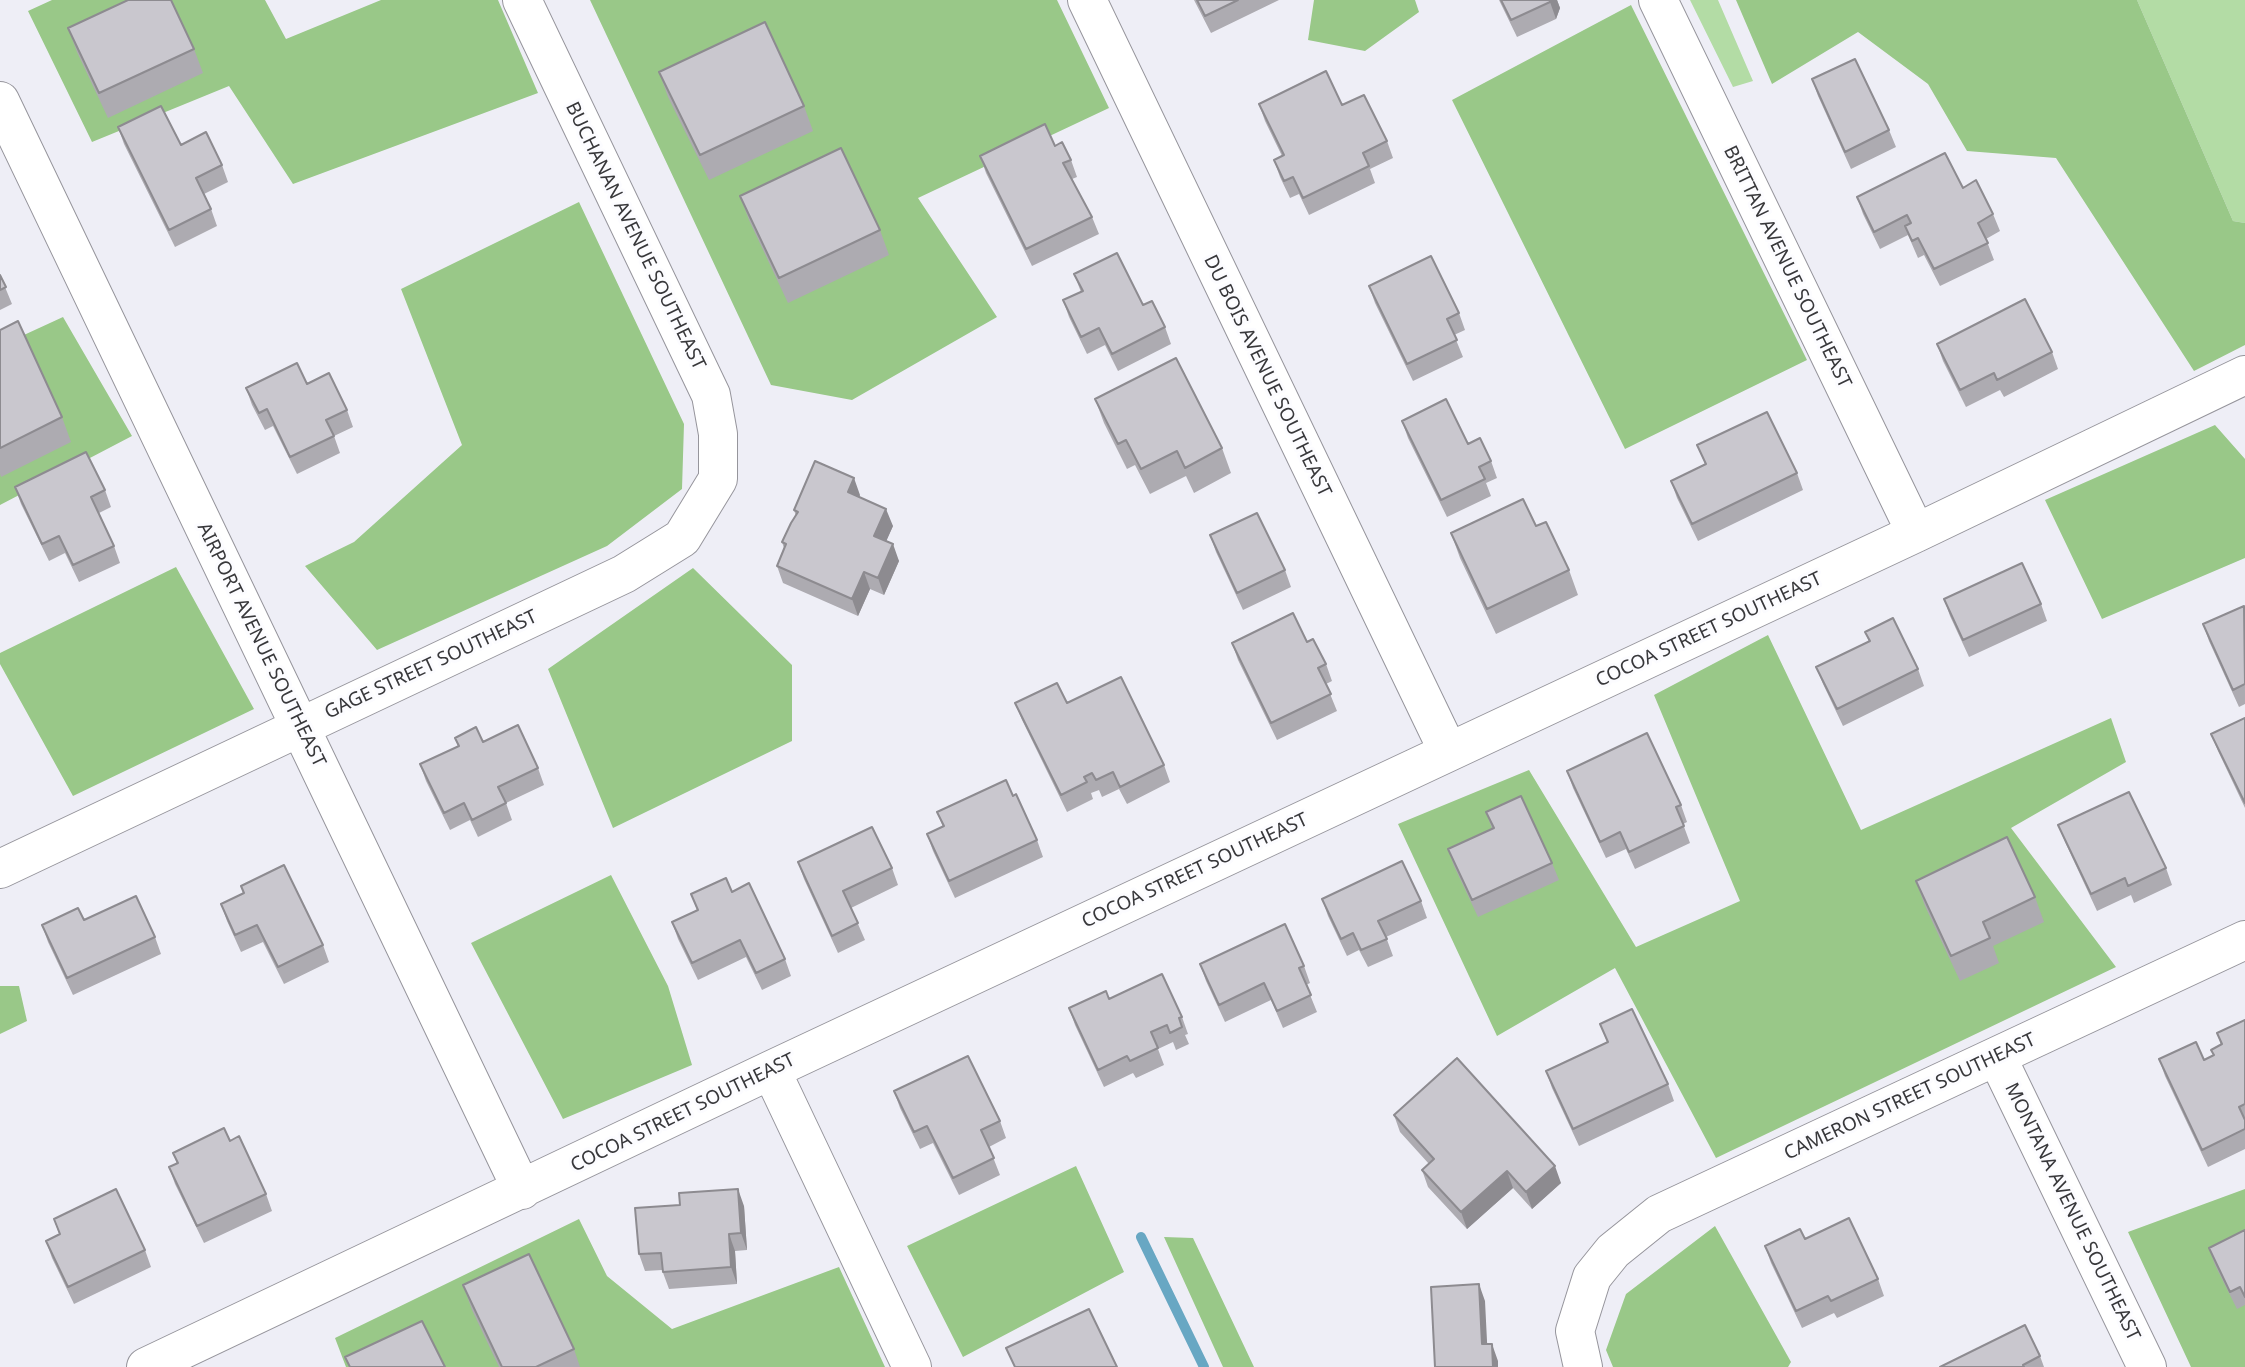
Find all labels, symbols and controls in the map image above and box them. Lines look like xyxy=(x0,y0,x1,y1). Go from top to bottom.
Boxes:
street label: BUCHANAN AVENUE SOUTHEAST xyxy=(560,98,710,374)
street label: BRITTAN AVENUE SOUTHEAST xyxy=(1718,142,1856,392)
street label: DU BOIS AVENUE SOUTHEAST xyxy=(1198,251,1336,501)
street label: AIRPORT AVENUE SOUTHEAST xyxy=(192,519,330,771)
street label: COCOA STREET SOUTHEAST xyxy=(1592,568,1826,692)
street label: GAGE STREET SOUTHEAST xyxy=(321,606,541,724)
street label: COCOA STREET SOUTHEAST xyxy=(1078,809,1312,933)
street label: CAMERON STREET SOUTHEAST xyxy=(1781,1029,2039,1165)
street label: COCOA STREET SOUTHEAST xyxy=(567,1049,799,1177)
street label: MONTANA AVENUE SOUTHEAST xyxy=(1999,1079,2145,1345)

